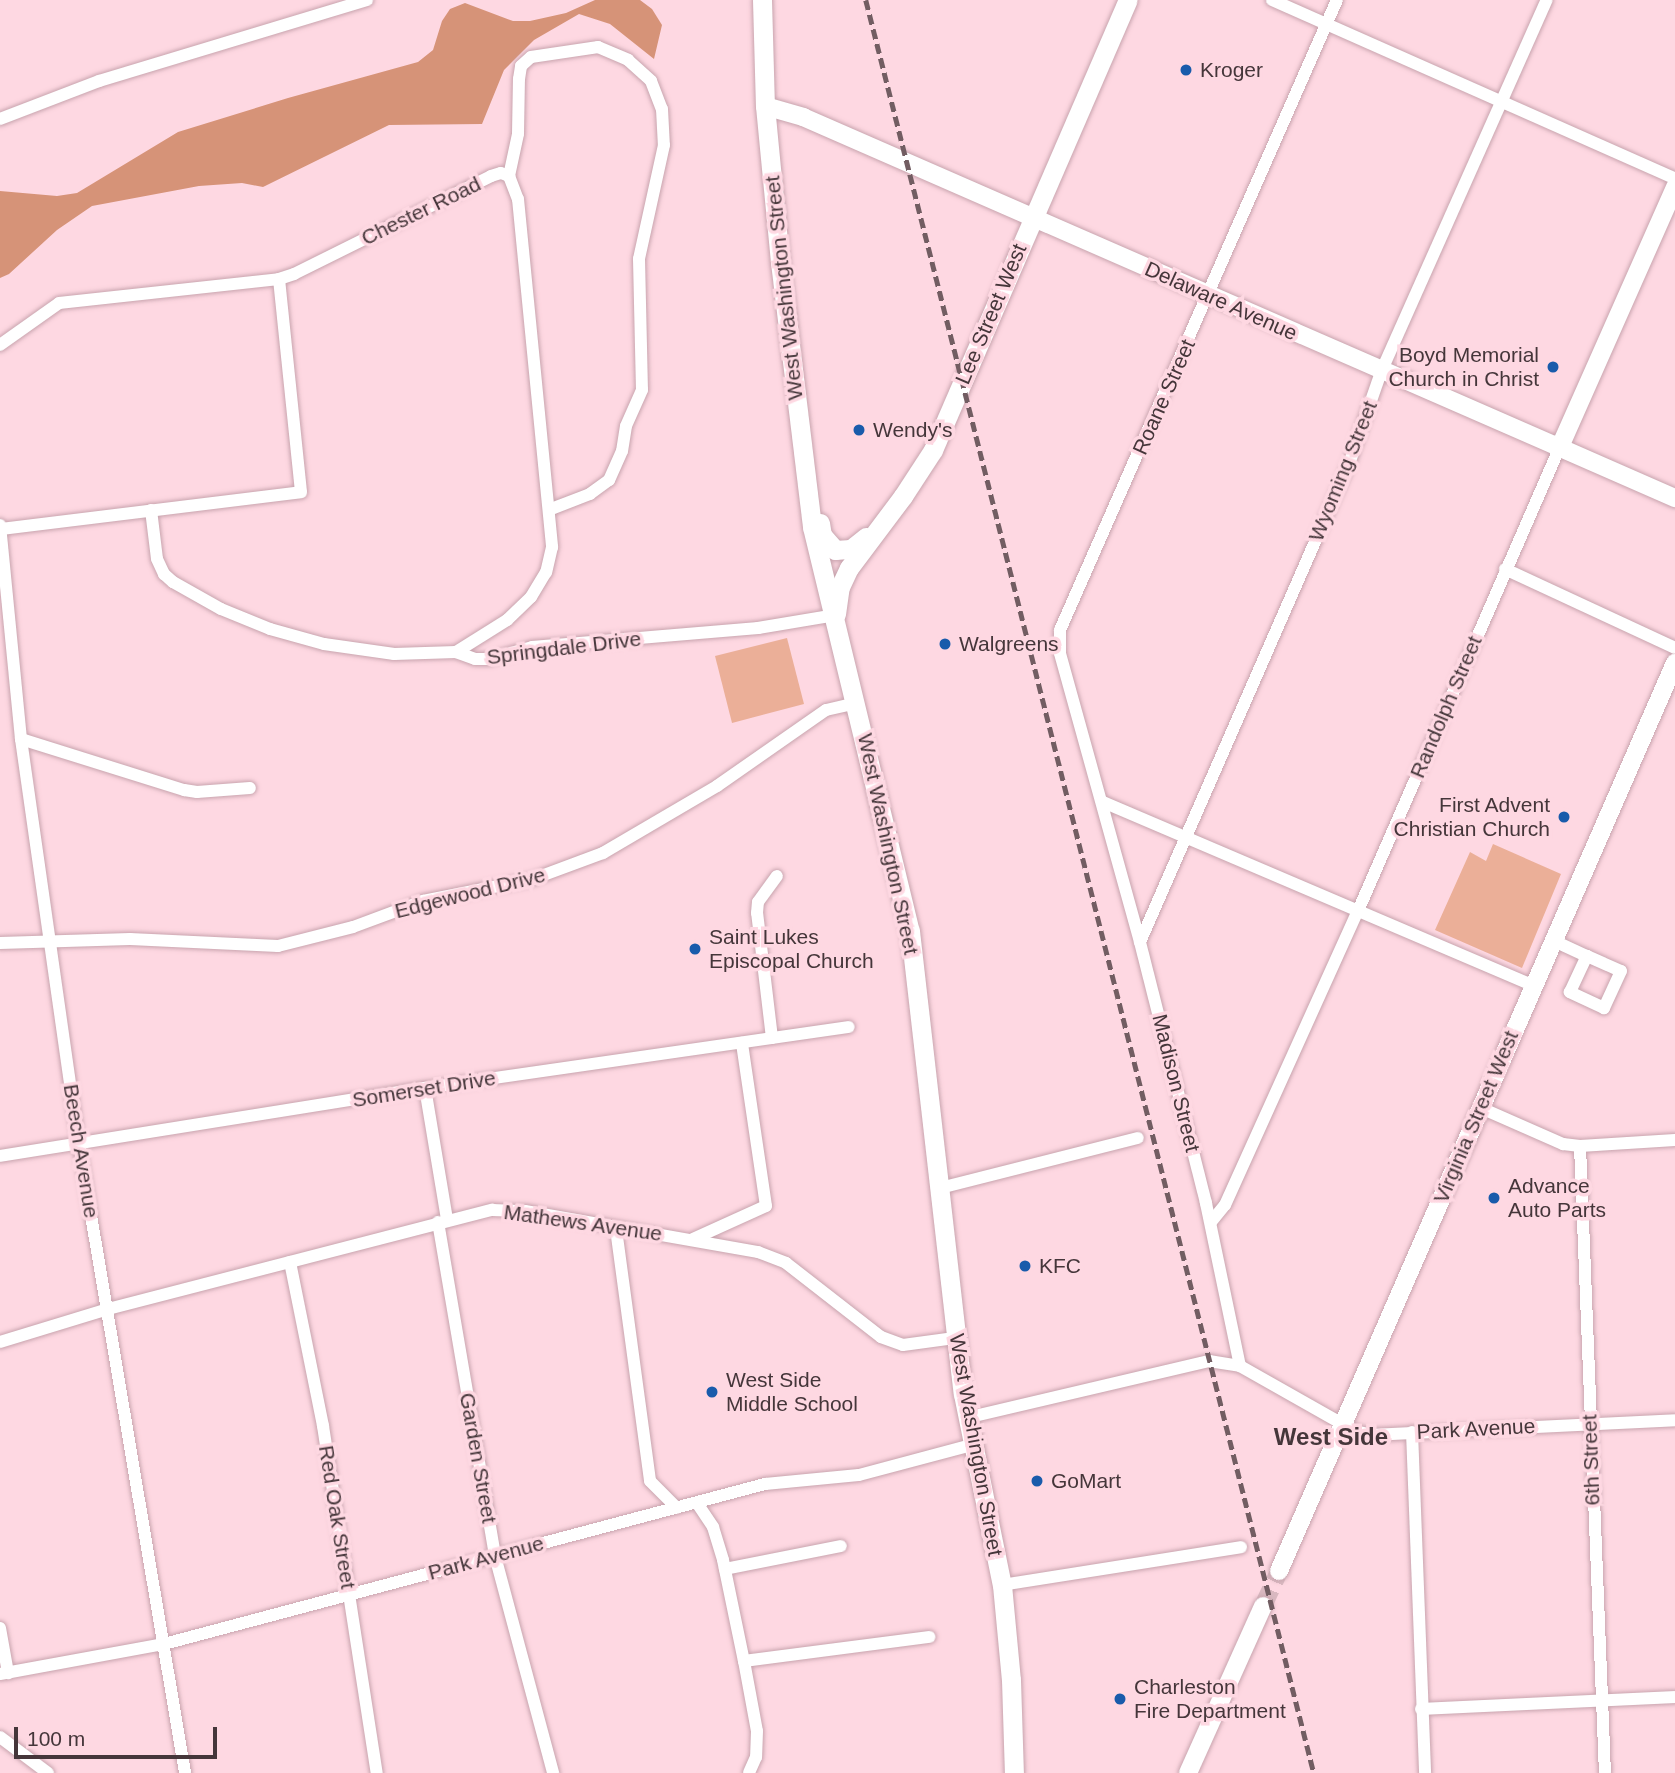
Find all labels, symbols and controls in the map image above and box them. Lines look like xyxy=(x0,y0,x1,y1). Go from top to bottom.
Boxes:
place label: Kroger xyxy=(1200,57,1263,83)
marker: Kroger xyxy=(1178,62,1194,78)
street label: Chester Road xyxy=(357,171,485,251)
street label: West Washington Street xyxy=(760,175,808,401)
street label: Lee Street West xyxy=(950,240,1032,388)
street label: Delaware Avenue xyxy=(1140,256,1302,346)
street label: Roane Street xyxy=(1127,335,1201,459)
place label: Boyd Memorial Church in Christ xyxy=(1388,342,1539,392)
marker: Boyd Memorial Church in Christ xyxy=(1545,359,1561,375)
street label: Wyoming Street xyxy=(1303,397,1383,545)
place label: Wendy's xyxy=(873,417,952,443)
marker: Wendy's xyxy=(851,422,867,438)
street label: Springdale Drive xyxy=(485,626,643,670)
place label: Walgreens xyxy=(959,631,1059,657)
street label: Randolph Street xyxy=(1405,632,1487,782)
marker: Walgreens xyxy=(937,636,953,652)
street label: West Washington Street xyxy=(852,731,924,957)
place label: First Advent Christian Church xyxy=(1394,792,1550,842)
marker: First Advent Christian Church xyxy=(1556,809,1572,825)
street label: Edgewood Drive xyxy=(392,862,548,924)
place label: Saint Lukes Episcopal Church xyxy=(709,924,874,974)
marker: Saint Lukes Episcopal Church xyxy=(687,941,703,957)
street label: Madison Street xyxy=(1147,1011,1205,1155)
street label: Virginia Street West xyxy=(1428,1027,1524,1207)
street label: Somerset Drive xyxy=(351,1065,497,1113)
street label: Beech Avenue xyxy=(58,1082,104,1220)
place label: Advance Auto Parts xyxy=(1508,1173,1606,1223)
marker: Advance Auto Parts xyxy=(1486,1190,1502,1206)
street label: Mathews Avenue xyxy=(502,1199,664,1247)
place label: KFC xyxy=(1039,1253,1081,1279)
marker: KFC xyxy=(1017,1258,1033,1274)
street label: West Washington Street xyxy=(944,1332,1008,1558)
place label: West Side Middle School xyxy=(726,1367,858,1417)
marker: West Side Middle School xyxy=(704,1384,720,1400)
street label: Garden Street xyxy=(454,1391,502,1525)
street label: Park Avenue xyxy=(1415,1413,1537,1445)
street label: 6th Street xyxy=(1577,1414,1605,1506)
district label: West Side xyxy=(1274,1423,1388,1451)
street label: Red Oak Street xyxy=(313,1444,361,1590)
place label: GoMart xyxy=(1051,1468,1121,1494)
marker: GoMart xyxy=(1029,1473,1045,1489)
street label: Park Avenue xyxy=(425,1530,547,1586)
place label: Charleston Fire Department xyxy=(1134,1674,1286,1724)
marker: Charleston Fire Department xyxy=(1112,1691,1128,1707)
scale bar xyxy=(18,1714,220,1758)
text: 100 m xyxy=(27,1727,85,1750)

